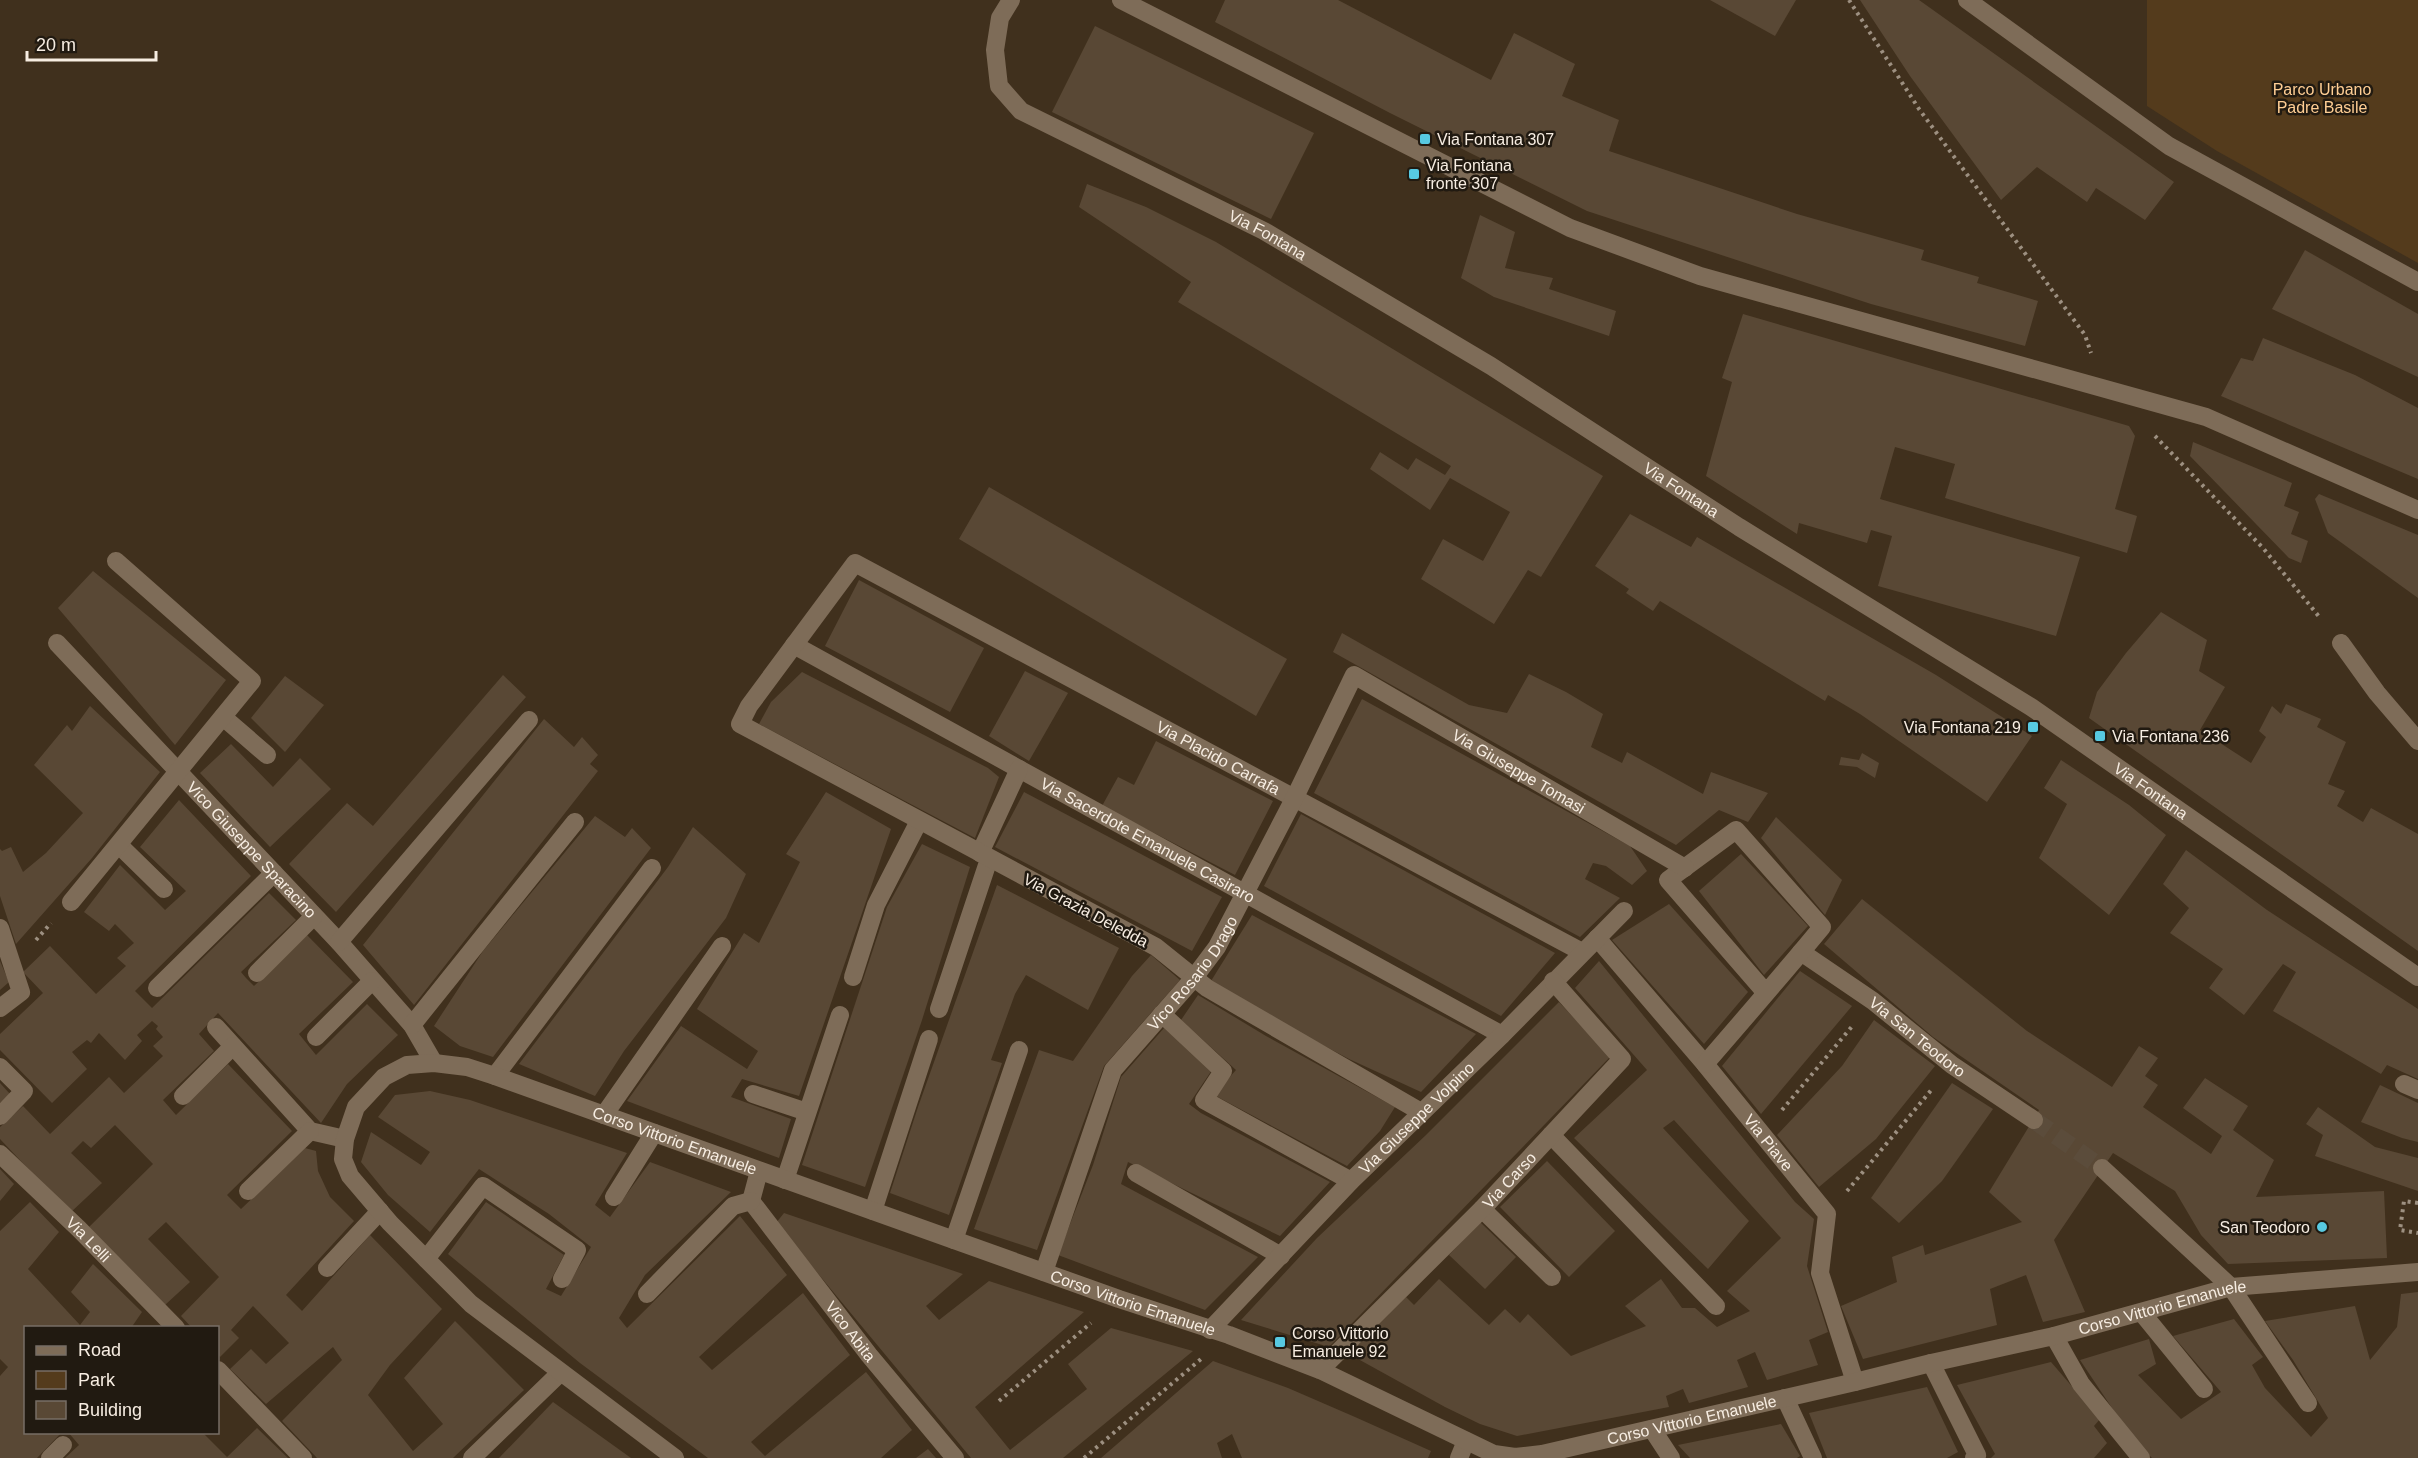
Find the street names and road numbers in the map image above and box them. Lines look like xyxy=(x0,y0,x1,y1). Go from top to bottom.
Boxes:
street label: Via Fontana xyxy=(1226,207,1309,263)
street label: Via Fontana xyxy=(1640,459,1722,521)
street label: Via Placido Carrafa xyxy=(1153,718,1283,798)
street label: Via Giuseppe Tomasi xyxy=(1449,726,1588,817)
street label: Via Fontana xyxy=(2110,759,2191,823)
street label: Via Sacerdote Emanuele Casiraro xyxy=(1038,775,1258,906)
street label: Vico Giuseppe Sparacino xyxy=(183,778,320,921)
street label: Via Grazia Deledda xyxy=(1021,870,1151,950)
street label: Vico Rosario Drago xyxy=(1144,913,1241,1034)
street label: Via San Teodoro xyxy=(1866,994,1968,1080)
street label: Via Giuseppe Volpino xyxy=(1356,1059,1478,1177)
street label: Corso Vittorio Emanuele xyxy=(590,1104,759,1178)
street label: Via Piave xyxy=(1741,1111,1796,1174)
street label: Via Carso xyxy=(1479,1149,1540,1212)
street label: Via Lelli xyxy=(63,1214,114,1265)
street label: Corso Vittorio Emanuele xyxy=(1048,1267,1218,1339)
street label: Corso Vittorio Emanuele xyxy=(2076,1278,2247,1338)
street label: Vico Abita xyxy=(822,1298,879,1365)
street label: Corso Vittorio Emanuele xyxy=(1605,1392,1778,1448)

